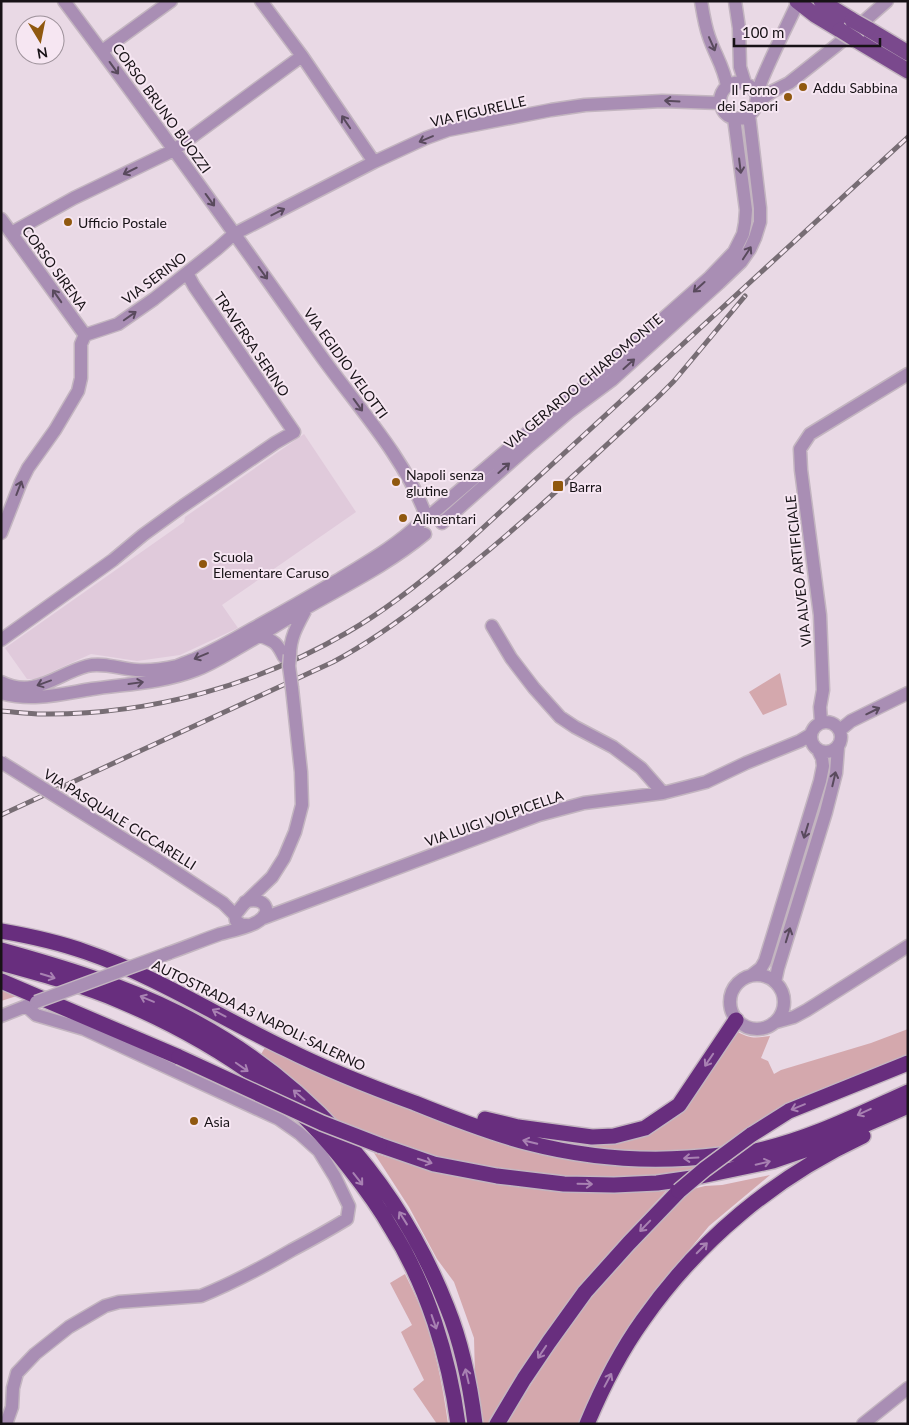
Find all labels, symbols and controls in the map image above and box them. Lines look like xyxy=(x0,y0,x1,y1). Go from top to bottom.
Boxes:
north arrow xyxy=(15,15,65,65)
scale bar xyxy=(734,15,880,47)
text: 100 m xyxy=(742,23,784,41)
one-way arrow xyxy=(708,36,718,51)
street label: CORSO BRUNO BUOZZI xyxy=(109,40,215,176)
text: N xyxy=(36,44,49,63)
one-way arrow xyxy=(109,61,120,75)
place label: Addu Sabbina xyxy=(813,79,898,96)
place label: Il Forno dei Sapori xyxy=(717,81,778,114)
marker: Addu Sabbina xyxy=(797,81,809,93)
marker: Il Forno dei Sapori xyxy=(782,91,794,103)
street label: VIA FIGURELLE xyxy=(429,92,527,130)
one-way arrow xyxy=(664,97,680,106)
one-way arrow xyxy=(341,115,351,129)
one-way arrow xyxy=(419,134,434,144)
one-way arrow xyxy=(735,158,745,174)
one-way arrow xyxy=(123,167,138,176)
one-way arrow xyxy=(205,193,215,207)
one-way arrow xyxy=(270,207,285,217)
place label: Ufficio Postale xyxy=(78,214,167,231)
marker: Ufficio Postale xyxy=(62,216,74,228)
street label: CORSO SIRENA xyxy=(19,223,92,314)
one-way arrow xyxy=(742,246,752,260)
street label: VIA SERINO xyxy=(118,248,190,308)
one-way arrow xyxy=(258,266,268,280)
one-way arrow xyxy=(693,281,706,292)
one-way arrow xyxy=(52,289,62,303)
street label: TRAVERSA SERINO xyxy=(211,289,293,399)
street label: VIA EGIDIO VELOTTI xyxy=(300,304,392,422)
street label: VIA GERARDO CHIAROMONTE xyxy=(500,310,666,452)
one-way arrow xyxy=(122,311,136,321)
one-way arrow xyxy=(623,358,636,370)
one-way arrow xyxy=(352,398,363,411)
one-way arrow xyxy=(498,462,511,474)
place label: Napoli senza glutine xyxy=(406,466,484,499)
marker: Napoli senza glutine xyxy=(390,476,402,488)
place label: Barra xyxy=(569,478,602,495)
marker: Barra xyxy=(551,479,565,493)
one-way arrow xyxy=(15,481,24,496)
street label: VIA ALVEO ARTIFICIALE xyxy=(782,494,814,648)
place label: Alimentari xyxy=(413,510,476,527)
marker: Alimentari xyxy=(397,512,409,524)
place label: Scuola Elementare Caruso xyxy=(213,548,329,581)
marker: Scuola Elementare Caruso xyxy=(197,558,209,570)
one-way arrow xyxy=(194,652,209,662)
one-way arrow xyxy=(128,678,144,688)
one-way arrow xyxy=(37,679,53,688)
one-way arrow xyxy=(865,705,880,715)
street label: VIA PASQUALE CICCARELLI xyxy=(41,765,199,873)
one-way arrow xyxy=(830,771,839,787)
street label: VIA LUIGI VOLPICELLA xyxy=(422,786,566,850)
one-way arrow xyxy=(801,822,811,838)
one-way arrow xyxy=(784,927,794,943)
street label: AUTOSTRADA A3 NAPOLI-SALERNO xyxy=(150,956,368,1074)
one-way arrow xyxy=(40,972,56,982)
one-way arrow xyxy=(140,994,155,1004)
one-way arrow xyxy=(212,1008,226,1018)
one-way arrow xyxy=(704,1053,714,1067)
one-way arrow xyxy=(235,1062,249,1072)
one-way arrow xyxy=(293,1089,306,1100)
one-way arrow xyxy=(791,1103,806,1113)
one-way arrow xyxy=(857,1108,872,1118)
place label: Asia xyxy=(204,1113,230,1130)
marker: Asia xyxy=(188,1115,200,1127)
one-way arrow xyxy=(522,1137,538,1146)
one-way arrow xyxy=(683,1153,699,1162)
one-way arrow xyxy=(417,1156,433,1166)
one-way arrow xyxy=(755,1158,771,1167)
one-way arrow xyxy=(353,1172,363,1186)
one-way arrow xyxy=(576,1179,593,1189)
one-way arrow xyxy=(398,1212,408,1226)
one-way arrow xyxy=(639,1220,651,1233)
one-way arrow xyxy=(696,1243,708,1255)
one-way arrow xyxy=(430,1314,440,1330)
one-way arrow xyxy=(537,1345,547,1359)
one-way arrow xyxy=(462,1368,471,1384)
one-way arrow xyxy=(603,1373,613,1387)

